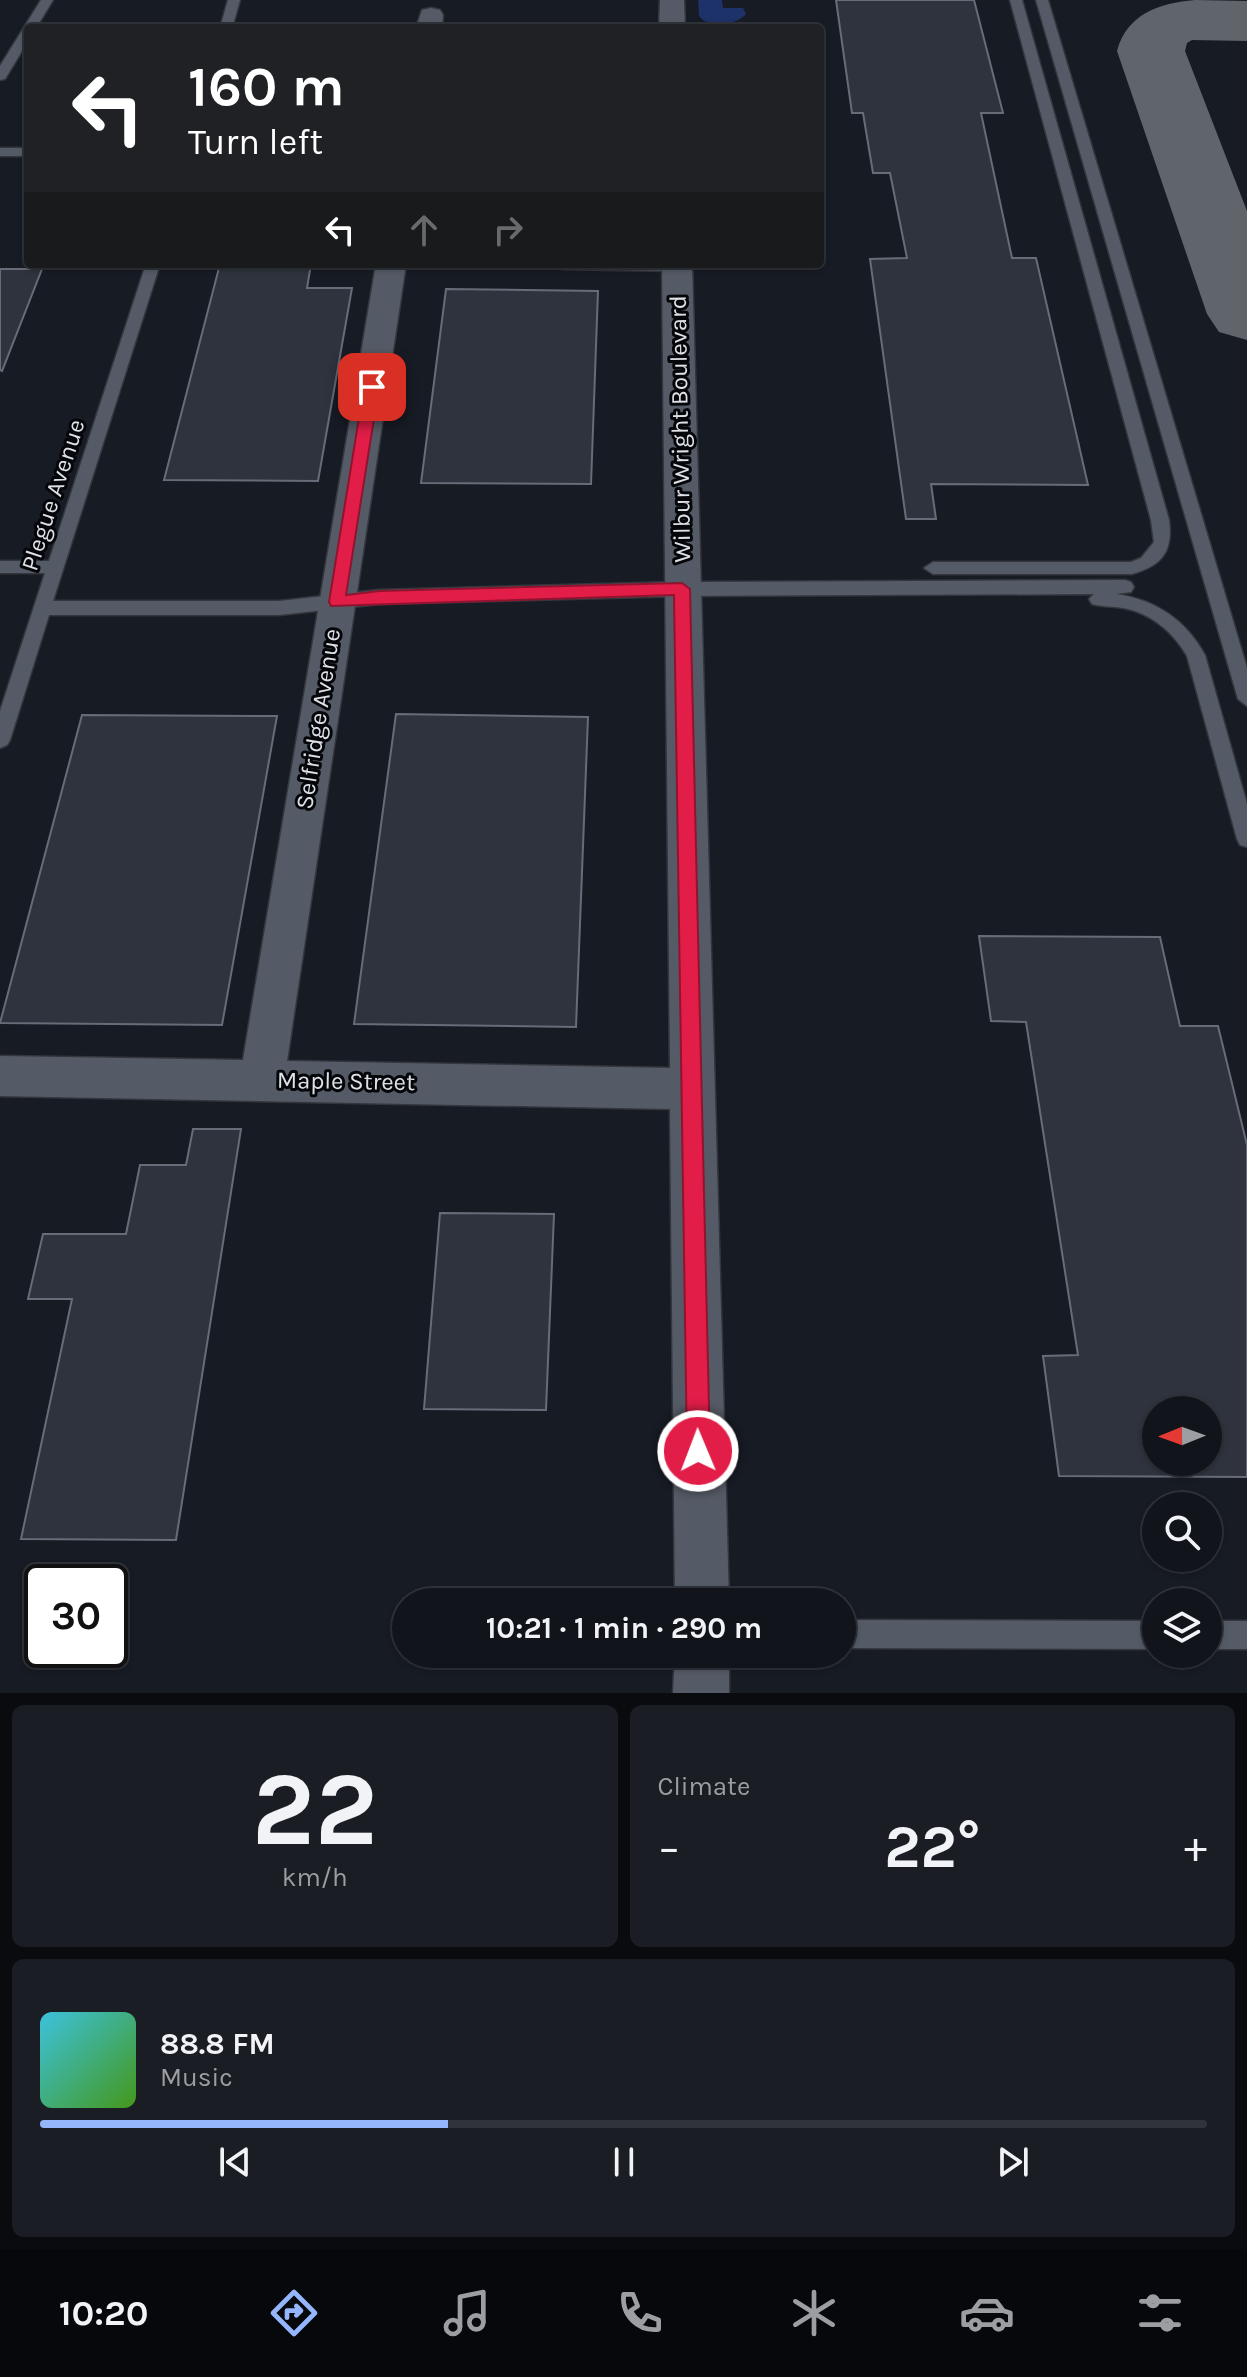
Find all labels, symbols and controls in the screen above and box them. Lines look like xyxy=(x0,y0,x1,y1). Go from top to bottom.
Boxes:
text: 160 m xyxy=(188,54,345,119)
icon: left xyxy=(56,56,160,160)
text: Turn left xyxy=(188,121,323,163)
icon: left xyxy=(318,208,362,252)
icon: ahead xyxy=(402,208,446,252)
icon: right xyxy=(486,208,530,252)
street label: Wilbur Wright Boulevard xyxy=(664,295,696,563)
pin xyxy=(338,353,406,421)
icon: arrive xyxy=(350,365,394,409)
street label: Plegue Avenue xyxy=(15,416,91,574)
street label: Selfridge Avenue xyxy=(290,627,346,811)
street label: Maple Street xyxy=(277,1066,415,1096)
north arrow xyxy=(1142,1396,1222,1476)
map controls xyxy=(1142,1396,1222,1668)
position arrow xyxy=(656,1409,740,1493)
button: search xyxy=(1142,1492,1222,1572)
speed limit sign: 30 xyxy=(24,1564,128,1668)
button: layers xyxy=(1142,1588,1222,1668)
text: 10:21 · 1 min · 290 m xyxy=(486,1610,762,1646)
text: 22 xyxy=(252,1749,378,1870)
text: Climate xyxy=(658,1771,750,1802)
text: 22° xyxy=(884,1812,980,1882)
text: − xyxy=(658,1822,681,1873)
text: + xyxy=(1184,1822,1207,1873)
text: km/h xyxy=(282,1862,348,1893)
text: 88.8 FM xyxy=(160,2026,275,2062)
text: Music xyxy=(160,2062,233,2093)
icon: previous xyxy=(213,2140,257,2184)
icon: pause xyxy=(602,2140,646,2184)
icon: next xyxy=(991,2140,1035,2184)
icon: directions xyxy=(266,2285,322,2341)
icon: music xyxy=(439,2285,495,2341)
icon: phone xyxy=(612,2285,668,2341)
icon: climate xyxy=(786,2285,842,2341)
icon: car xyxy=(959,2285,1015,2341)
icon: filters xyxy=(1132,2285,1188,2341)
text: 10:20 xyxy=(59,2292,149,2334)

